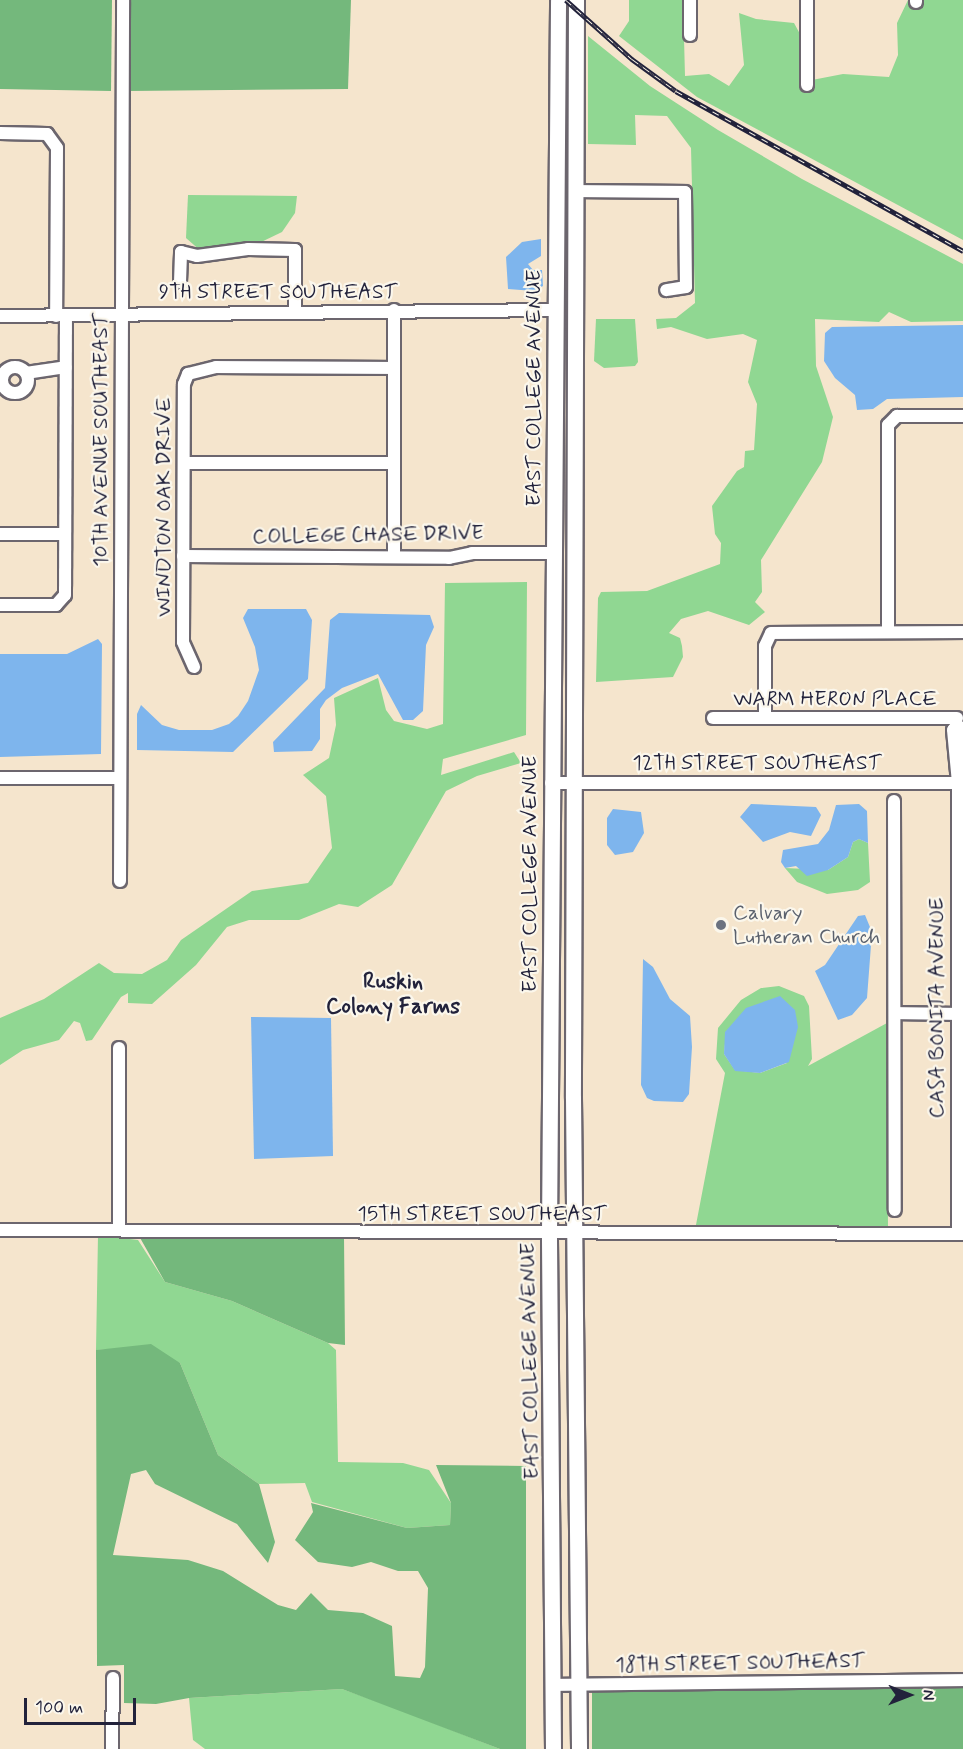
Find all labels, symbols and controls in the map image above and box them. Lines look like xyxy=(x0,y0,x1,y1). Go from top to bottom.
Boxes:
street label: EAST COLLEGE AVENUE xyxy=(521,269,547,507)
street label: 9TH STREET SOUTHEAST xyxy=(158,279,398,305)
street label: 10TH AVENUE SOUTHEAST xyxy=(88,313,114,567)
street label: WINDTON OAK DRIVE xyxy=(151,396,177,618)
street label: COLLEGE CHASE DRIVE xyxy=(248,520,488,550)
street label: WARM HERON PLACE xyxy=(733,686,937,712)
street label: 12TH STREET SOUTHEAST xyxy=(632,750,882,776)
street label: EAST COLLEGE AVENUE xyxy=(517,755,543,993)
street label: CASA BONITA AVENUE xyxy=(924,895,950,1121)
place label: Calvary Lutheran Church xyxy=(733,900,885,950)
marker: Calvary Lutheran Church xyxy=(714,918,728,932)
district label: Ruskin Colony Farms xyxy=(324,969,462,1020)
street label: 15TH STREET SOUTHEAST xyxy=(357,1201,607,1227)
street label: EAST COLLEGE AVENUE xyxy=(515,1242,545,1480)
street label: 18TH STREET SOUTHEAST xyxy=(615,1648,865,1678)
north arrow xyxy=(879,1665,939,1725)
scale bar xyxy=(27,1686,140,1724)
text: N xyxy=(917,1690,938,1700)
text: 100 m xyxy=(35,1696,83,1720)

